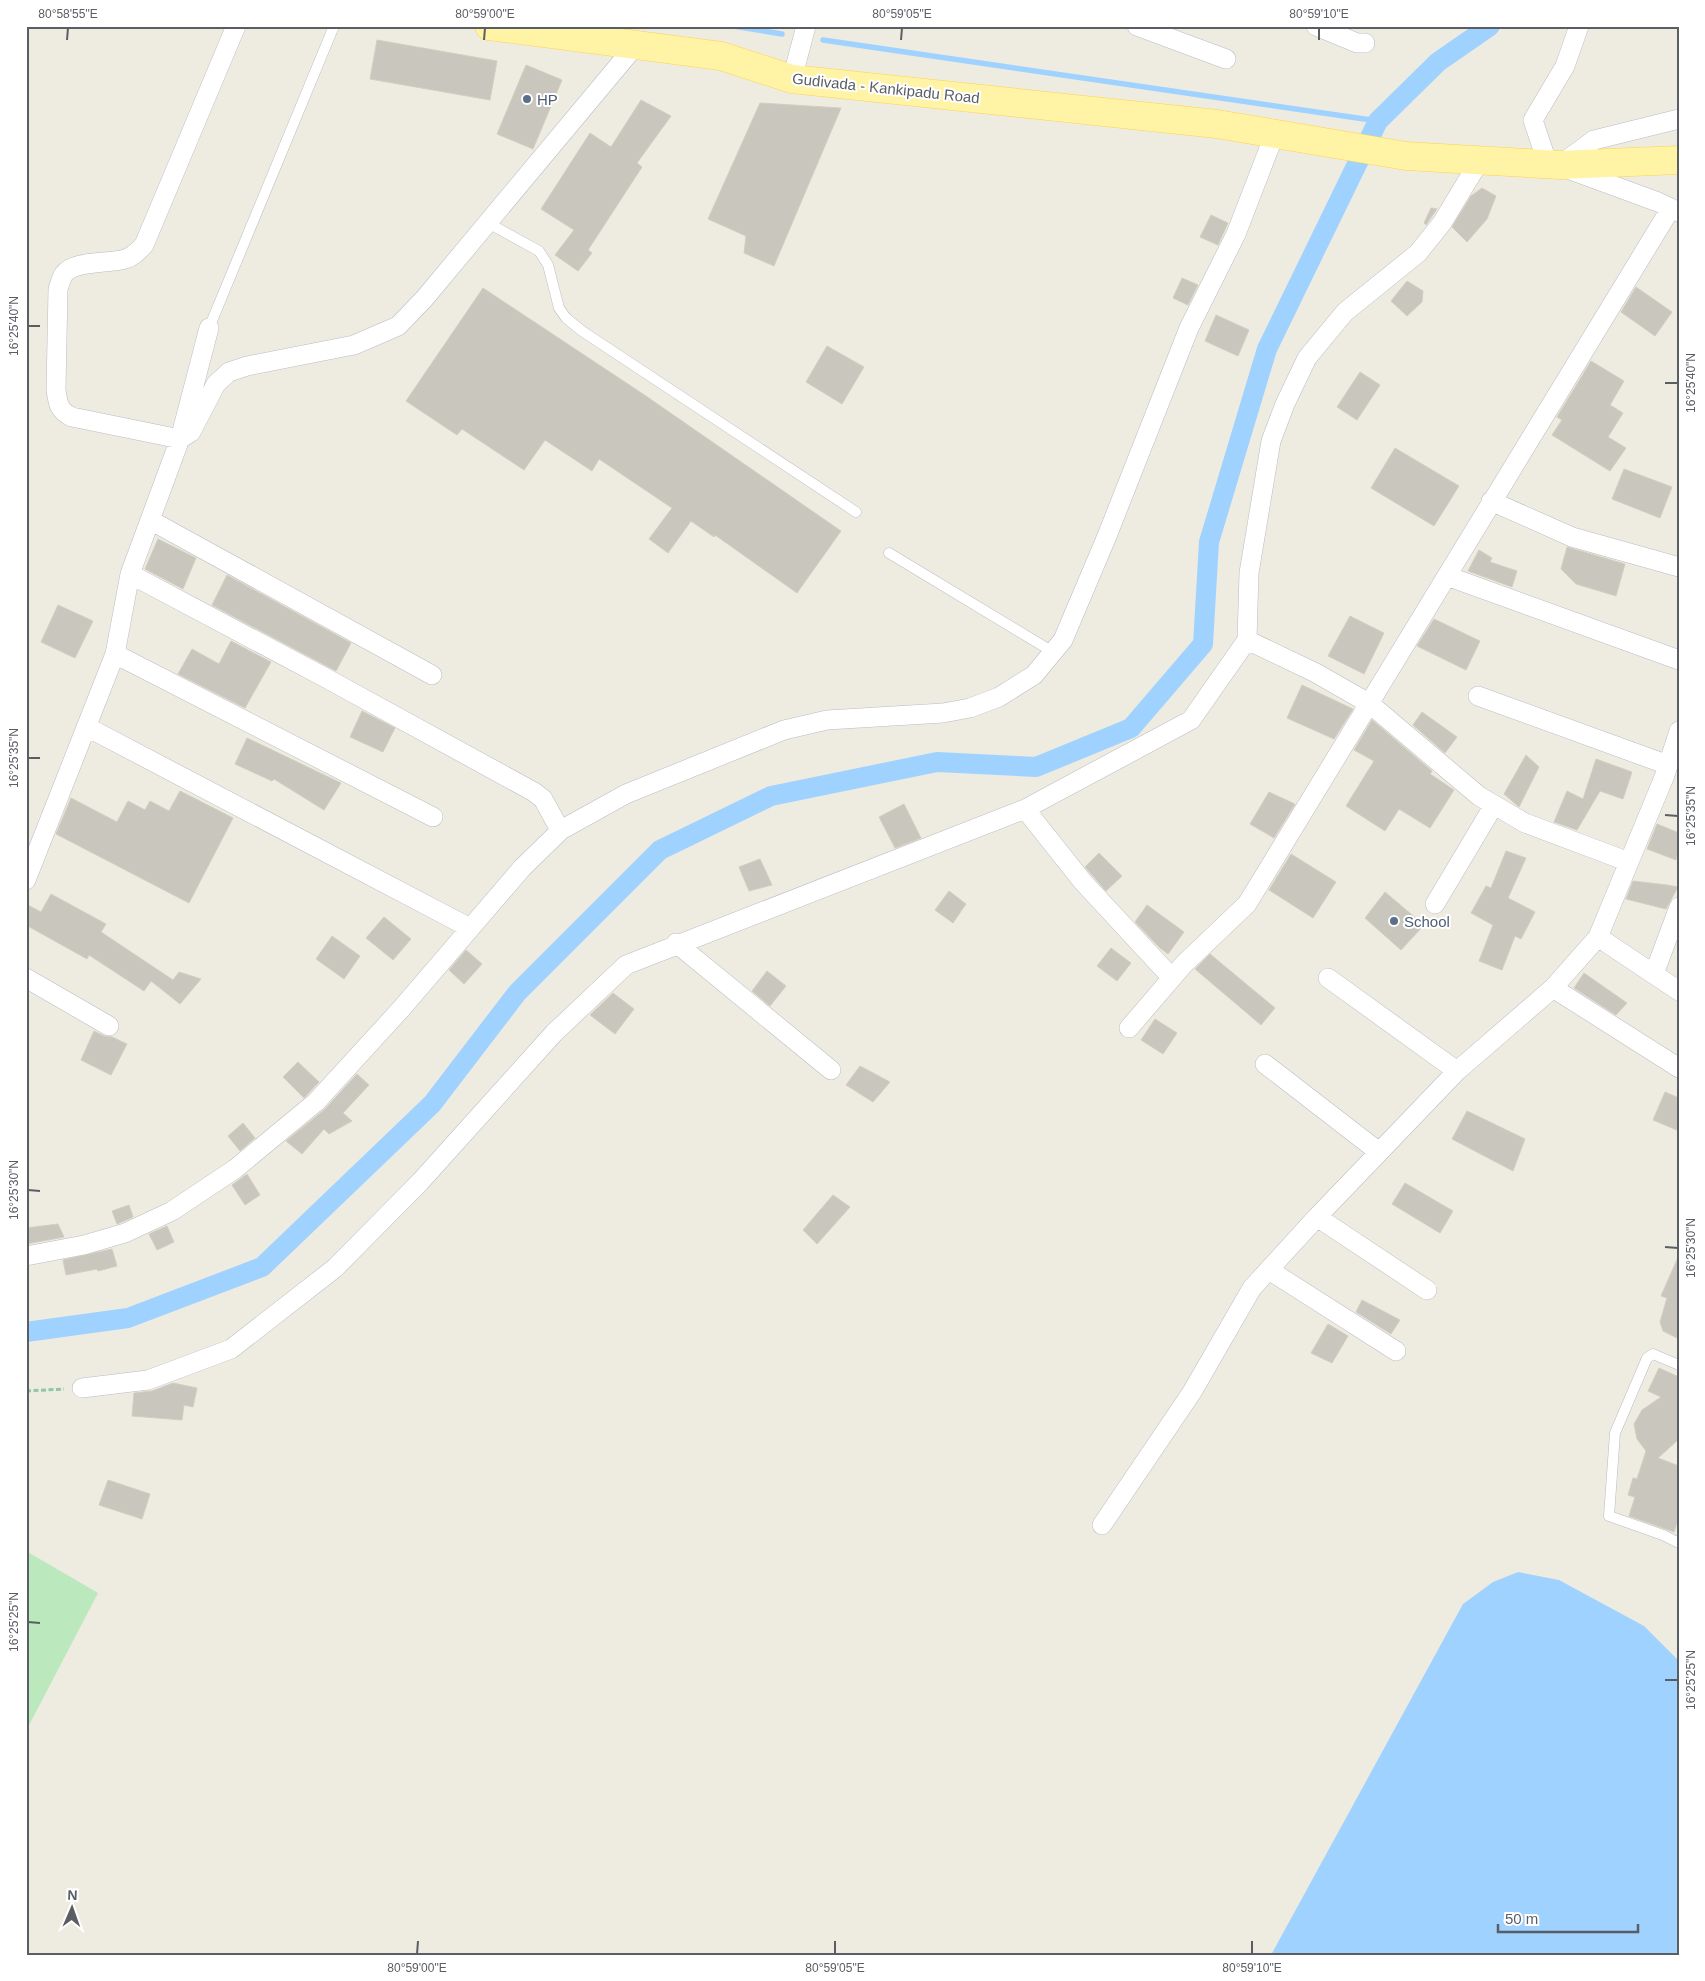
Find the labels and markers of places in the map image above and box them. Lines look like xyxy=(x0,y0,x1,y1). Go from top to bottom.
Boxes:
place label: HP xyxy=(537,91,558,108)
marker: HP xyxy=(521,93,533,105)
place label: School xyxy=(1404,913,1450,930)
marker: School xyxy=(1388,915,1400,927)

